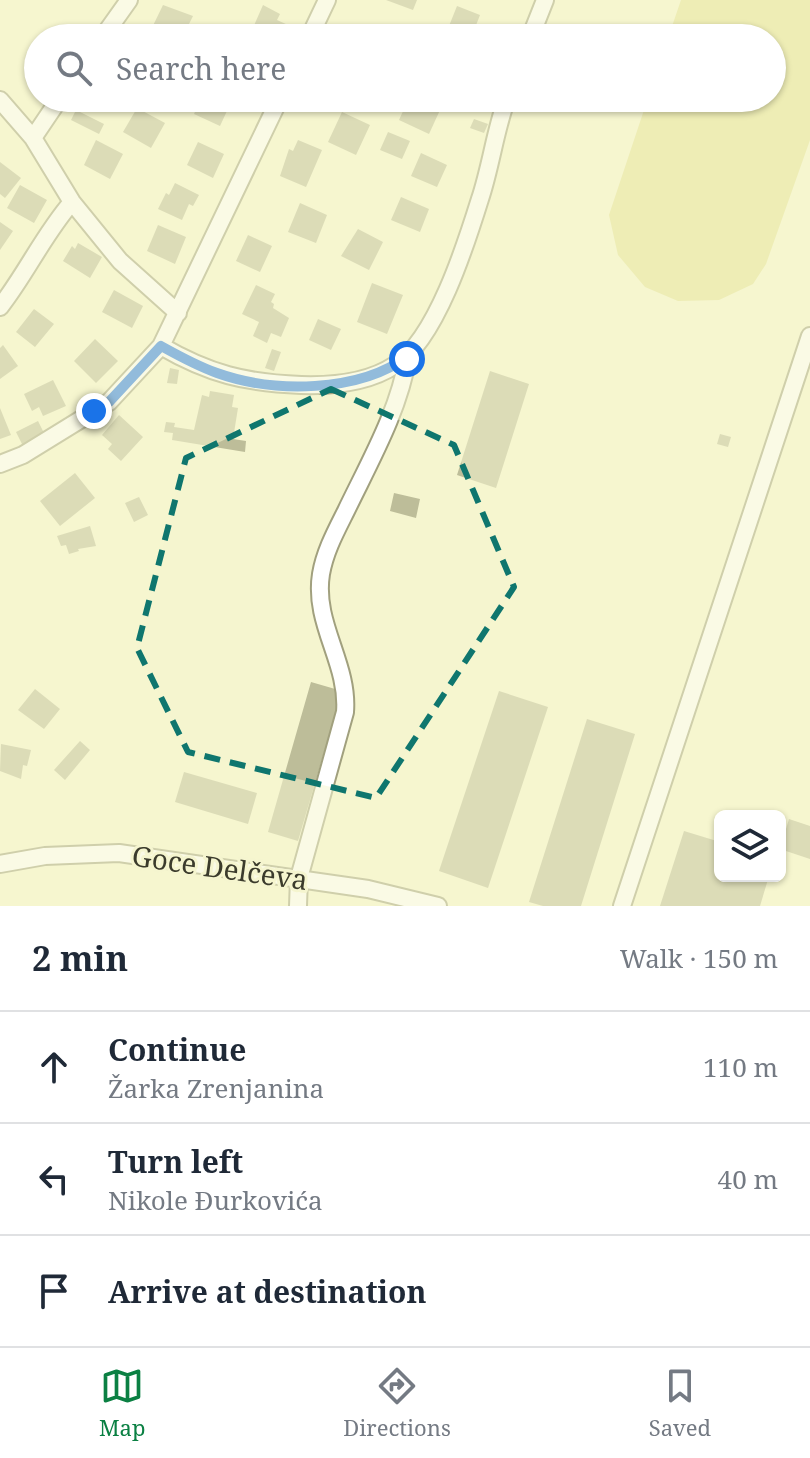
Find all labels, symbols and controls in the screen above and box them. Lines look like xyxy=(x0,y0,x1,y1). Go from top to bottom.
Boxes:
search box xyxy=(24,24,786,112)
icon: search xyxy=(52,46,96,90)
text: Search here xyxy=(116,48,286,89)
route start xyxy=(389,341,425,377)
route end xyxy=(76,393,112,429)
map controls xyxy=(714,810,786,882)
button: layers xyxy=(714,810,786,882)
street label: Goce Delčeva xyxy=(130,836,310,898)
text: 2 min xyxy=(32,935,128,981)
text: Walk · 150 m xyxy=(620,940,778,976)
text: Continue xyxy=(108,1029,246,1070)
icon: ahead xyxy=(32,1045,76,1089)
text: 110 m xyxy=(703,1049,778,1085)
text: Žarka Zrenjanina xyxy=(108,1070,324,1106)
text: Turn left xyxy=(108,1141,243,1182)
icon: left xyxy=(32,1157,76,1201)
text: 40 m xyxy=(718,1161,778,1197)
text: Nikole Đurkovića xyxy=(108,1182,323,1218)
icon: arrive xyxy=(32,1269,76,1313)
text: Arrive at destination xyxy=(108,1271,427,1312)
tab: Map xyxy=(99,1364,145,1442)
tab: Directions xyxy=(343,1364,451,1442)
tab: Saved xyxy=(649,1364,711,1442)

